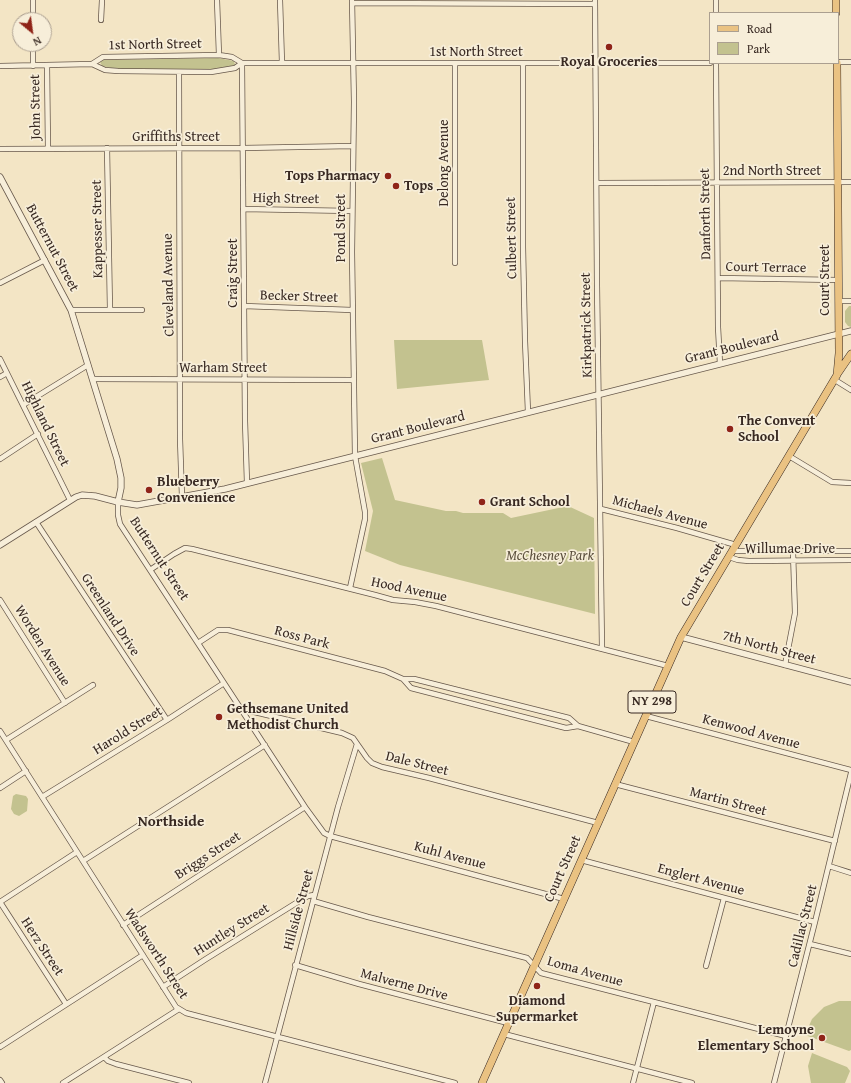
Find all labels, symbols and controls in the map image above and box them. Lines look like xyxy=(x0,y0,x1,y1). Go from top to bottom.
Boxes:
north arrow xyxy=(12,12,52,52)
legend xyxy=(709,12,839,64)
text: Road xyxy=(747,20,772,37)
text: N xyxy=(30,33,44,50)
street label: 1st North Street xyxy=(108,36,202,54)
text: Park xyxy=(747,40,770,57)
marker: Royal Groceries xyxy=(604,42,614,52)
street label: 1st North Street xyxy=(429,44,523,60)
place label: Royal Groceries xyxy=(561,54,657,70)
street label: John Street xyxy=(27,74,45,140)
street label: Delong Avenue xyxy=(436,119,452,207)
street label: Griffiths Street xyxy=(132,129,220,145)
street label: 2nd North Street xyxy=(723,163,821,179)
place label: Tops Pharmacy xyxy=(285,168,380,184)
street label: Danforth Street xyxy=(697,168,715,260)
marker: Tops Pharmacy xyxy=(383,171,393,181)
place label: Tops xyxy=(404,178,433,194)
street label: Kappesser Street xyxy=(89,180,107,278)
marker: Tops xyxy=(391,181,401,191)
street label: High Street xyxy=(253,190,319,208)
street label: Pond Street xyxy=(333,194,349,262)
street label: Culbert Street xyxy=(503,197,521,279)
street label: Butternut Street xyxy=(22,201,82,295)
street label: Cleveland Avenue xyxy=(160,233,178,337)
street label: Craig Street xyxy=(225,238,241,308)
street label: Court Street xyxy=(817,244,833,316)
street label: Court Terrace xyxy=(725,259,807,277)
street label: Kirkpatrick Street xyxy=(578,272,596,378)
street label: Becker Street xyxy=(260,287,338,307)
street label: Grant Boulevard xyxy=(683,328,781,368)
street label: Warham Street xyxy=(179,360,267,376)
street label: Highland Street xyxy=(17,379,73,469)
street label: Grant Boulevard xyxy=(369,408,467,448)
place label: The Convent School xyxy=(738,413,815,446)
marker: The Convent School xyxy=(725,424,735,434)
place label: Blueberry Convenience xyxy=(157,474,235,506)
marker: Blueberry Convenience xyxy=(144,485,154,495)
street label: Michaels Avenue xyxy=(610,492,710,534)
place label: Grant School xyxy=(490,494,570,510)
marker: Grant School xyxy=(477,497,487,507)
street label: Butternut Street xyxy=(126,514,192,604)
street label: Court Street xyxy=(677,540,729,610)
street label: Willumae Drive xyxy=(745,541,835,557)
park label: McChesney Park xyxy=(506,548,594,564)
street label: Greenland Drive xyxy=(77,571,143,659)
street label: Hood Avenue xyxy=(370,574,448,606)
street label: Worden Avenue xyxy=(10,602,74,690)
street label: Ross Park xyxy=(273,623,331,653)
street label: 7th North Street xyxy=(720,627,818,669)
road number: NY 298 xyxy=(628,691,676,713)
place label: Gethsemane United Methodist Church xyxy=(227,701,348,734)
street label: Harold Street xyxy=(90,703,166,759)
street label: Kenwood Avenue xyxy=(700,711,802,753)
marker: Gethsemane United Methodist Church xyxy=(214,712,224,722)
street label: Dale Street xyxy=(384,748,450,780)
street label: Martin Street xyxy=(688,784,768,820)
district label: Northside xyxy=(138,813,204,831)
street label: Briggs Street xyxy=(172,828,244,884)
street label: Court Street xyxy=(541,833,585,905)
street label: Kuhl Avenue xyxy=(412,838,488,874)
street label: Englert Avenue xyxy=(656,860,746,900)
street label: Hillside Street xyxy=(280,868,318,952)
street label: Cadillac Street xyxy=(785,883,821,969)
street label: Huntley Street xyxy=(191,900,273,960)
street label: Wadsworth Street xyxy=(120,905,192,1003)
street label: Herz Street xyxy=(17,915,67,979)
street label: Loma Avenue xyxy=(545,953,625,991)
street label: Malverne Drive xyxy=(358,965,450,1005)
marker: Diamond Supermarket xyxy=(532,981,542,991)
place label: Diamond Supermarket xyxy=(496,993,578,1026)
place label: Lemoyne Elementary School xyxy=(698,1022,814,1054)
marker: Lemoyne Elementary School xyxy=(817,1033,827,1043)

